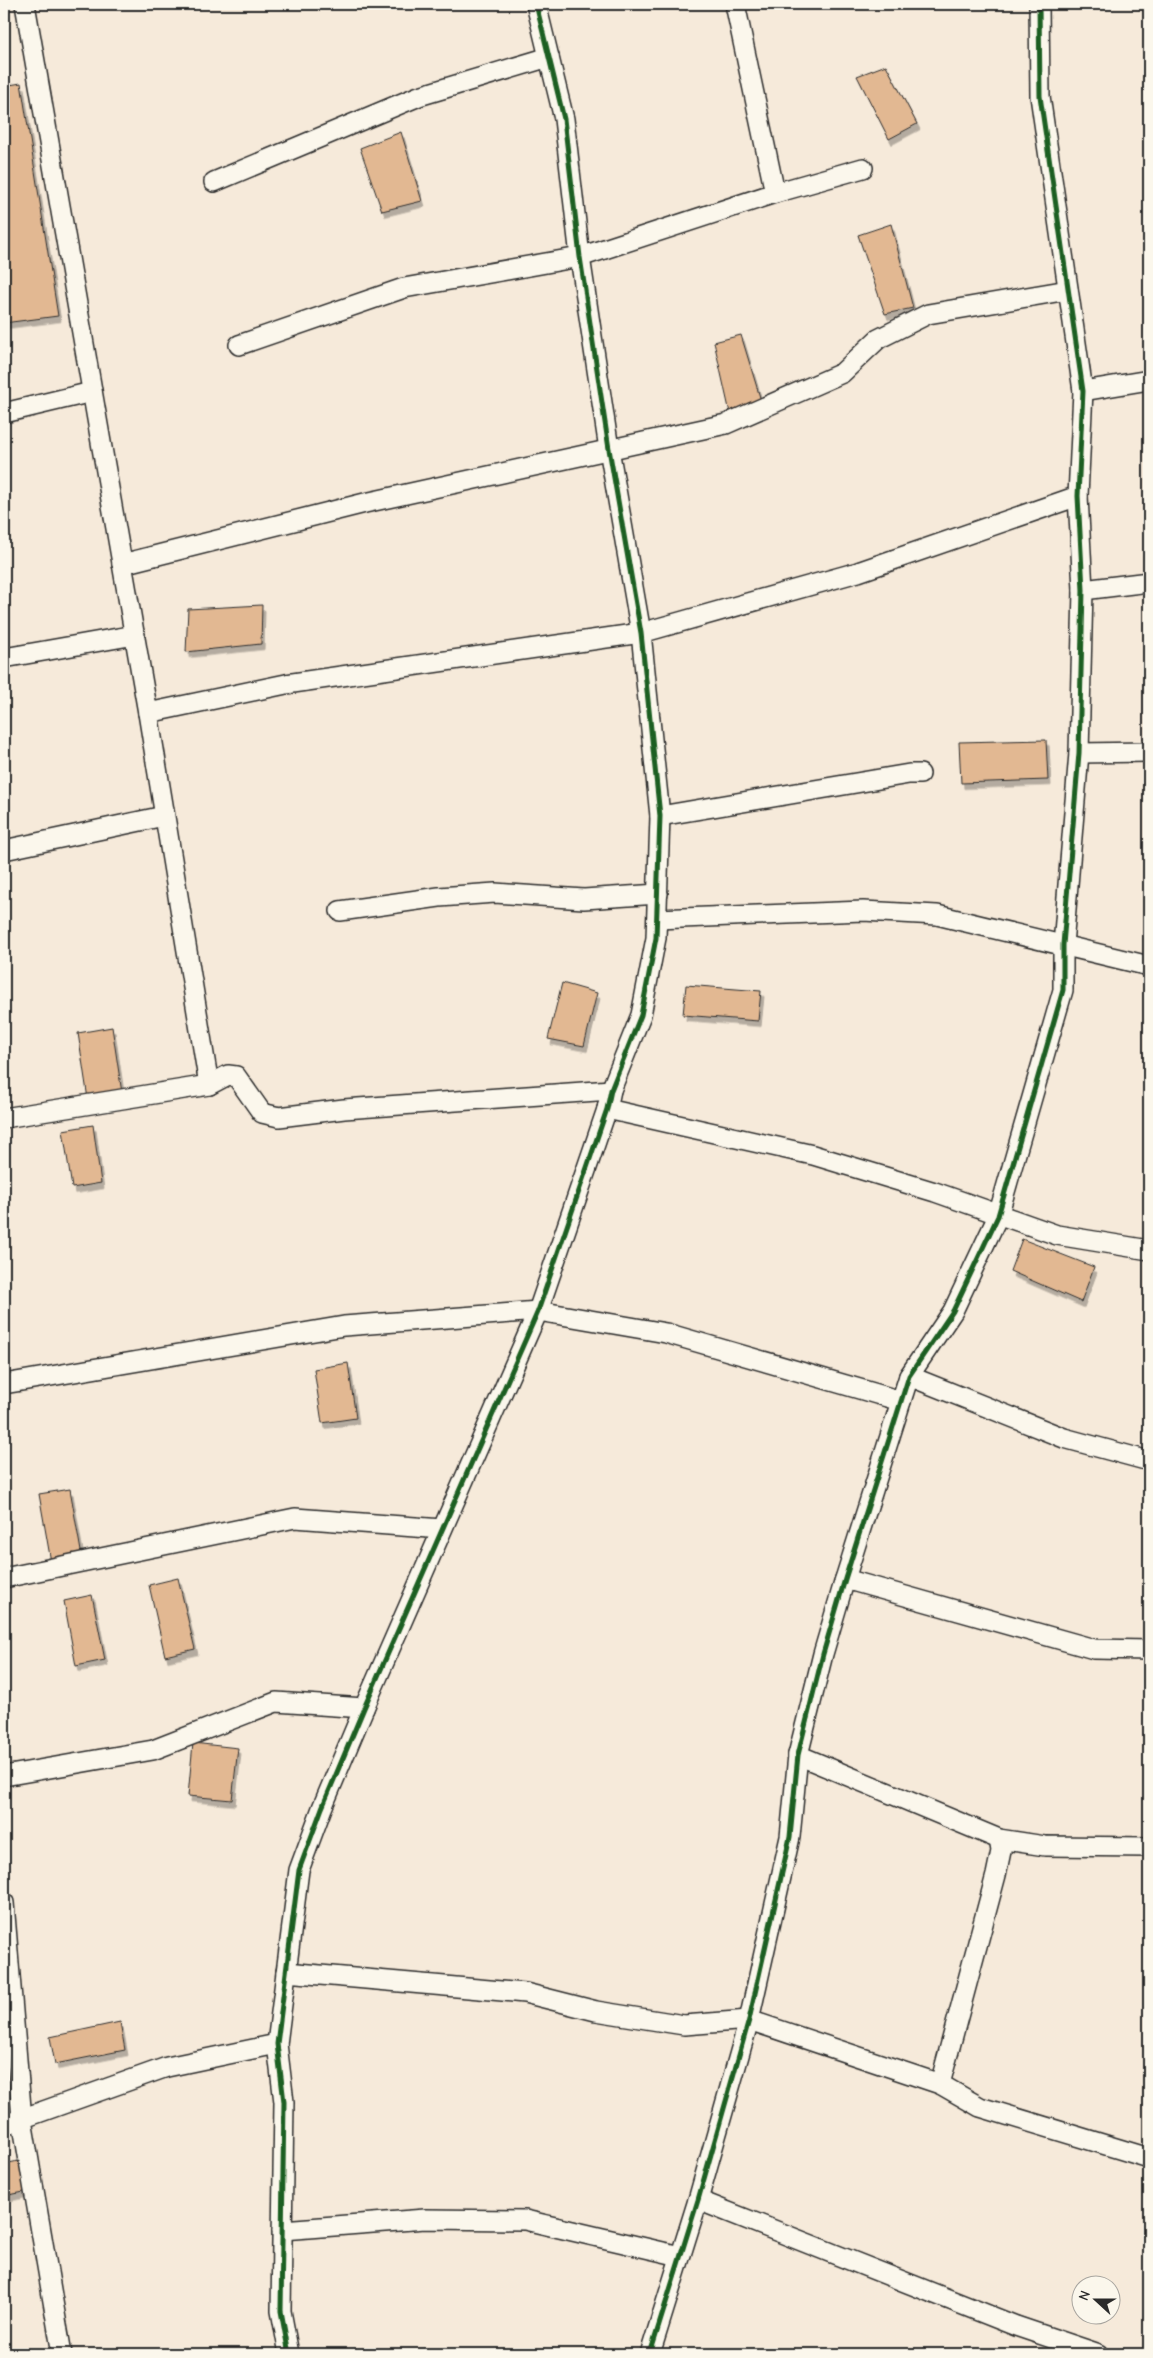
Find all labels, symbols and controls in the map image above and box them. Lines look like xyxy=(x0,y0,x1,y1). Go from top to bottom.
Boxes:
north arrow xyxy=(1070,2276,1120,2326)
text: N xyxy=(1075,2288,1094,2303)

